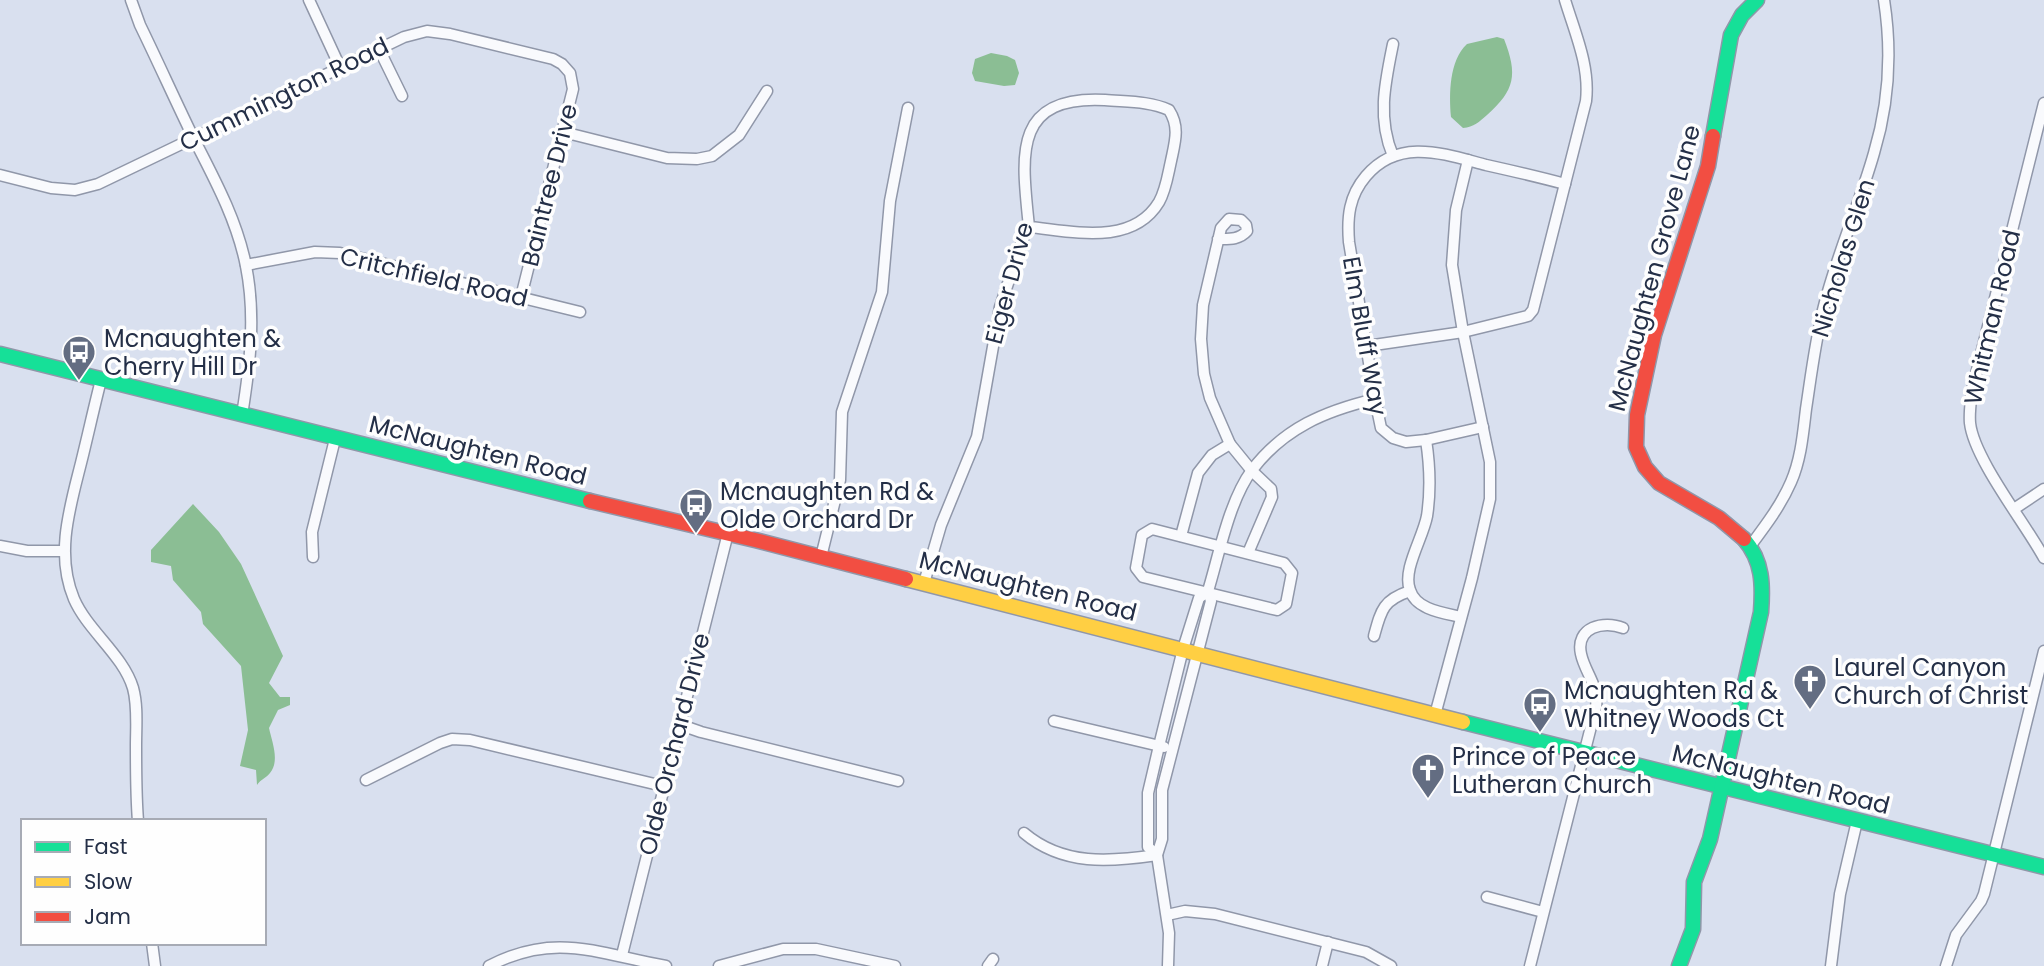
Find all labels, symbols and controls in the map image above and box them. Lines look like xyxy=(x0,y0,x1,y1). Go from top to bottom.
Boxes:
street label: Cummington Road xyxy=(174,29,394,159)
street label: Baintree Drive xyxy=(513,100,585,270)
street label: McNaughten Grove Lane xyxy=(1600,121,1708,415)
street label: Nicholas Glen xyxy=(1803,175,1883,341)
street label: Eiger Drive xyxy=(977,218,1041,348)
street label: Whitman Road xyxy=(1956,226,2028,408)
street label: Critchfield Road xyxy=(337,239,531,315)
street label: Elm Bluff Way xyxy=(1335,254,1395,418)
place label: Mcnaughten & Cherry Hill Dr xyxy=(104,322,281,383)
bus stop icon: Mcnaughten & Cherry Hill Dr xyxy=(60,333,98,382)
street label: McNaughten Road xyxy=(366,407,590,493)
place label: Mcnaughten Rd & Olde Orchard Dr xyxy=(720,475,934,536)
bus stop icon: Mcnaughten Rd & Olde Orchard Dr xyxy=(677,486,715,535)
street label: McNaughten Road xyxy=(916,543,1140,629)
street label: Olde Orchard Drive xyxy=(630,629,718,859)
place label: Laurel Canyon Church of Christ xyxy=(1834,651,2028,712)
church icon: Laurel Canyon Church of Christ xyxy=(1791,662,1829,711)
place label: Mcnaughten Rd & Whitney Woods Ct xyxy=(1564,674,1784,735)
bus stop icon: Mcnaughten Rd & Whitney Woods Ct xyxy=(1521,685,1559,734)
street label: McNaughten Road xyxy=(1669,736,1893,822)
place label: Prince of Peace Lutheran Church xyxy=(1452,740,1652,801)
church icon: Prince of Peace Lutheran Church xyxy=(1409,751,1447,800)
legend xyxy=(21,819,266,945)
text: Fast xyxy=(84,832,127,861)
text: Slow xyxy=(84,867,132,896)
text: Jam xyxy=(84,902,131,931)

